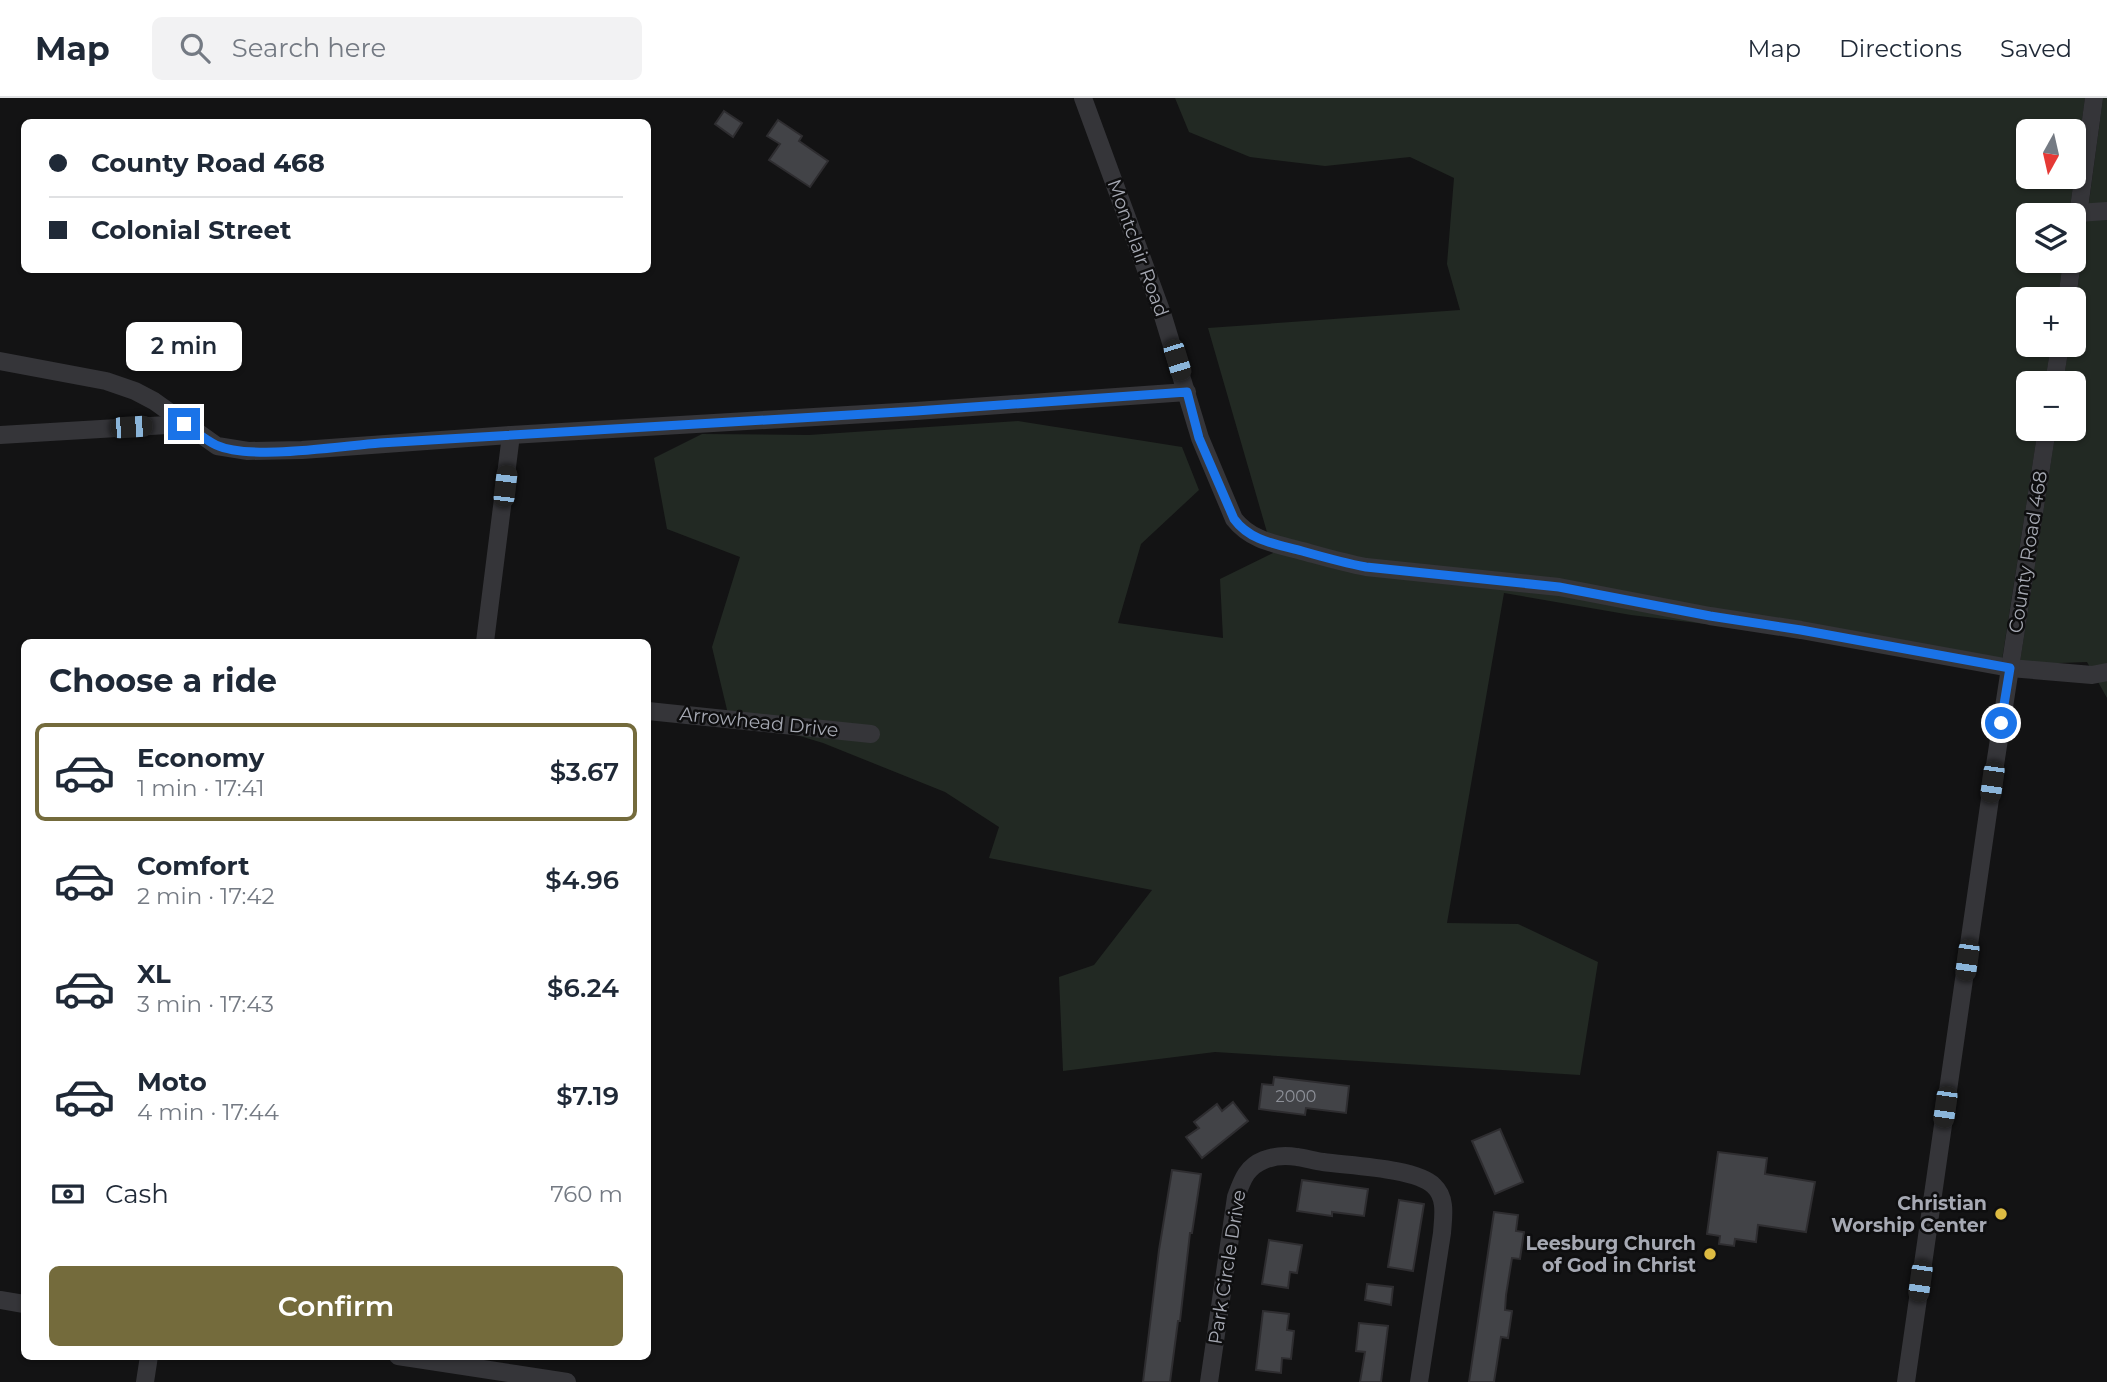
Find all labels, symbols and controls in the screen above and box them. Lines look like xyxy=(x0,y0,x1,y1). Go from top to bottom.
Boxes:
search box xyxy=(152,17,642,80)
text: Map xyxy=(35,28,110,68)
icon: search xyxy=(176,29,214,67)
text: Search here xyxy=(232,32,386,64)
text: Map xyxy=(1748,34,1801,63)
text: Directions xyxy=(1839,34,1962,63)
text: Saved xyxy=(2000,34,2072,63)
north arrow xyxy=(2016,119,2086,189)
map controls xyxy=(2016,119,2086,441)
text: County Road 468 xyxy=(91,147,325,179)
street label: Montclair Road xyxy=(1102,176,1174,320)
button: layers xyxy=(2016,203,2086,273)
text: Colonial Street xyxy=(91,214,291,246)
button: + xyxy=(2016,287,2086,357)
callout: 2 min xyxy=(126,322,242,372)
text: 2 min xyxy=(151,332,217,360)
car xyxy=(1161,337,1194,383)
button: − xyxy=(2016,371,2086,441)
route end xyxy=(168,408,200,440)
car xyxy=(110,415,153,439)
car xyxy=(493,464,518,508)
street label: County Road 468 xyxy=(2004,469,2052,635)
text: Choose a ride xyxy=(49,661,277,700)
street label: Arrowhead Drive xyxy=(678,702,840,742)
route start xyxy=(1985,707,2017,739)
icon: car xyxy=(53,741,116,804)
text: Economy xyxy=(137,742,264,774)
text: $3.67 xyxy=(550,756,619,788)
car xyxy=(1979,760,2006,804)
text: 1 min · 17:41 xyxy=(137,774,265,802)
icon: car xyxy=(53,849,116,912)
text: Comfort xyxy=(137,850,249,882)
text: $4.96 xyxy=(545,864,619,896)
text: 2 min · 17:42 xyxy=(137,882,275,910)
car xyxy=(1954,938,1981,982)
icon: car xyxy=(53,957,116,1020)
text: XL xyxy=(137,958,171,990)
text: $6.24 xyxy=(547,972,619,1004)
text: 3 min · 17:43 xyxy=(137,990,274,1018)
icon: car xyxy=(53,1065,116,1128)
text: Moto xyxy=(137,1066,207,1098)
text: $7.19 xyxy=(556,1080,619,1112)
car xyxy=(1932,1085,1959,1129)
house number: 2000 xyxy=(1276,1087,1316,1106)
text: 4 min · 17:44 xyxy=(137,1098,279,1126)
icon: cash xyxy=(49,1175,87,1213)
text: Cash xyxy=(105,1178,169,1210)
text: 760 m xyxy=(550,1180,623,1208)
street label: Park Circle Drive xyxy=(1203,1188,1251,1346)
place label: Christian Worship Center xyxy=(1831,1192,1987,1237)
marker: Christian Worship Center xyxy=(1993,1206,2009,1222)
place label: Leesburg Church of God in Christ xyxy=(1525,1232,1696,1277)
marker: Leesburg Church of God in Christ xyxy=(1702,1246,1718,1262)
car xyxy=(1907,1259,1934,1303)
button: Confirm xyxy=(49,1266,623,1346)

